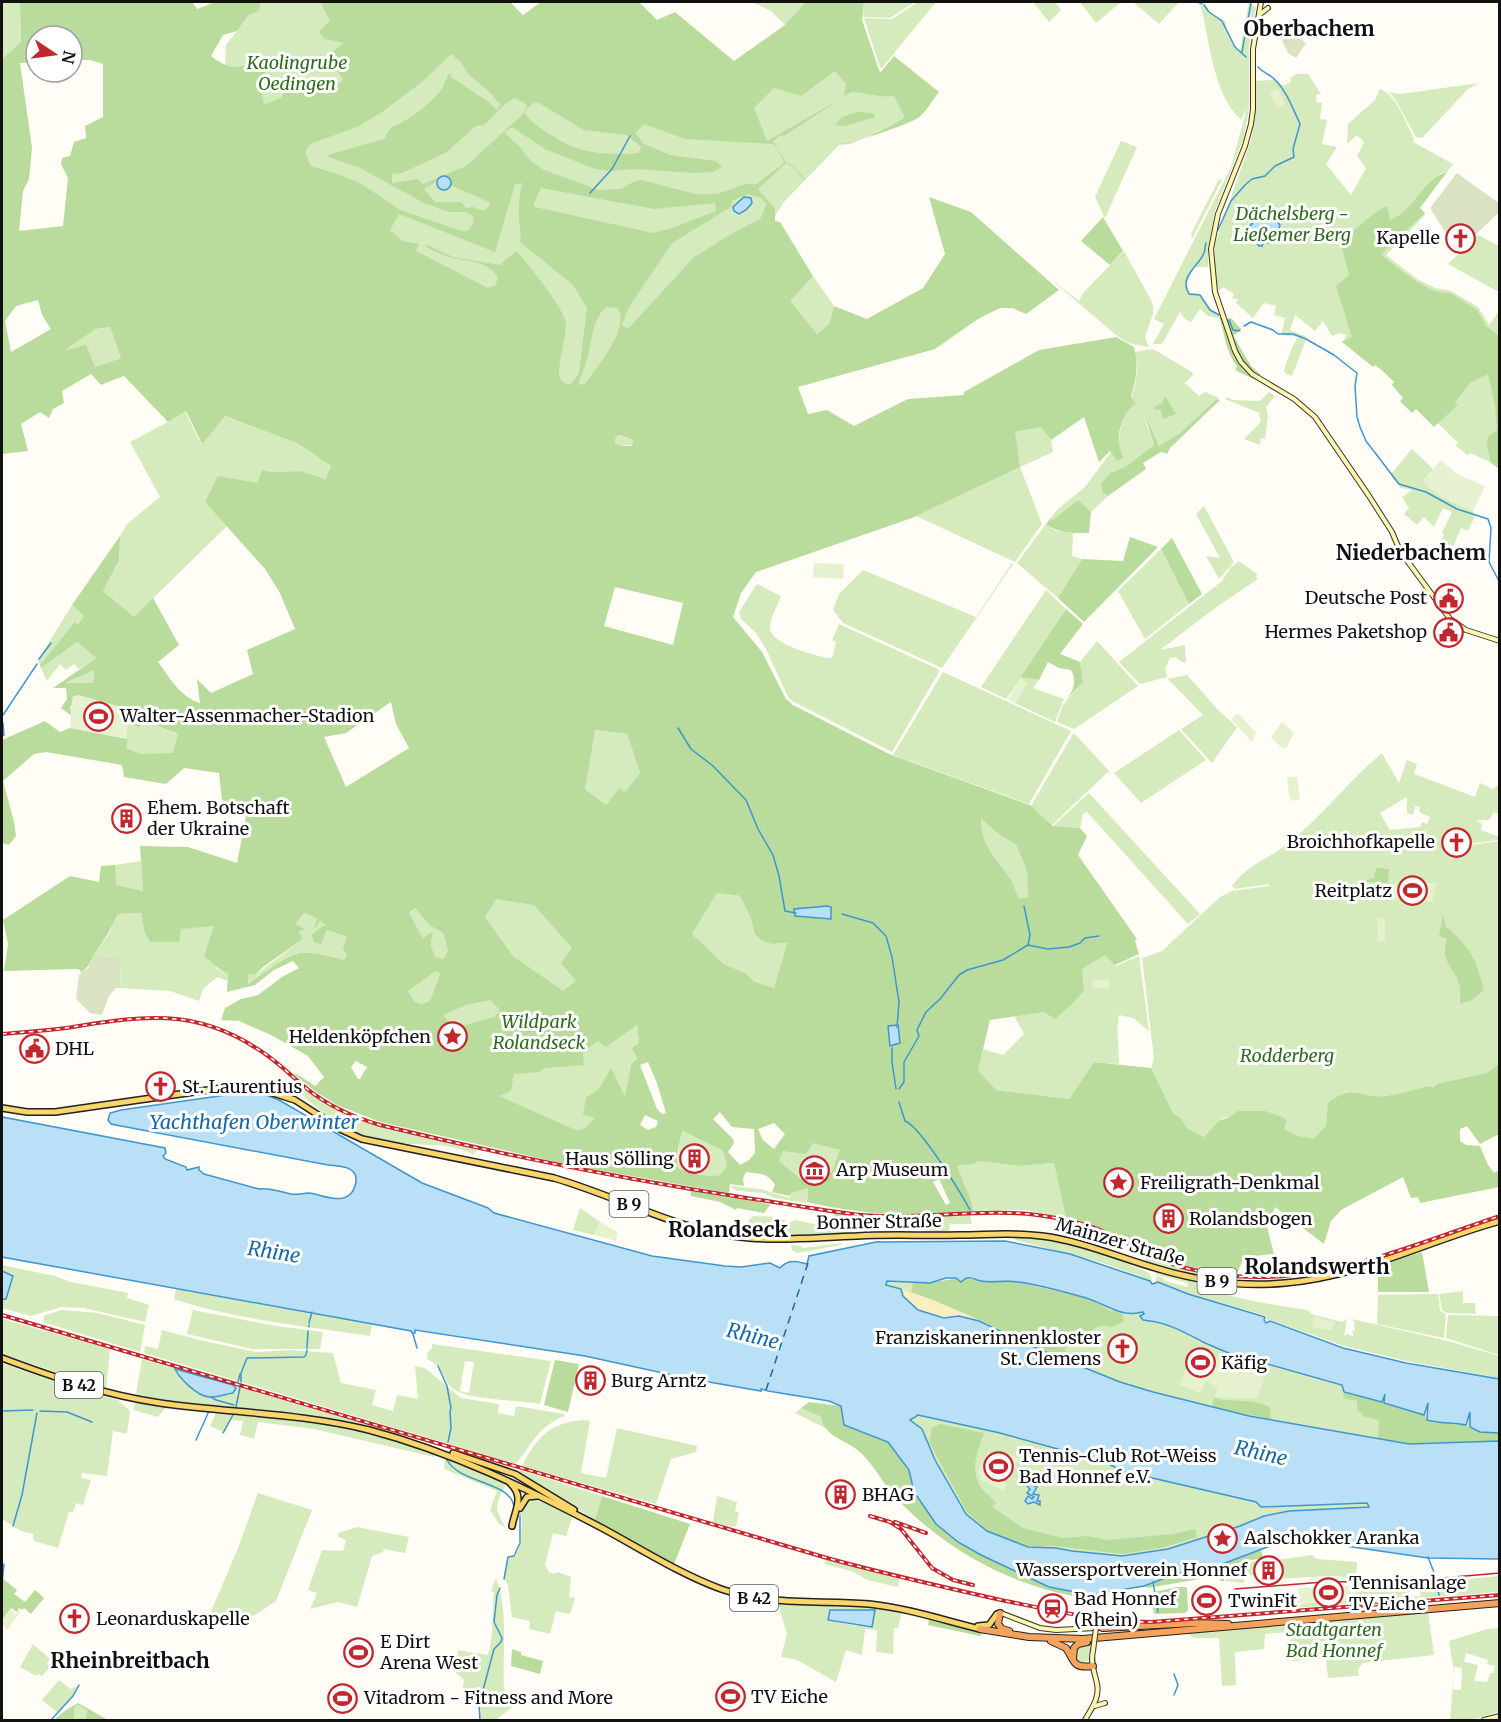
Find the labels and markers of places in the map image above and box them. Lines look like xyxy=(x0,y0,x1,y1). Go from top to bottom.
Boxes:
church icon: Kapelle xyxy=(1445,222,1477,254)
place label: Kapelle xyxy=(1376,226,1440,249)
public building icon: Deutsche Post xyxy=(1432,582,1464,614)
place label: Deutsche Post xyxy=(1305,586,1427,609)
public building icon: Hermes Paketshop xyxy=(1432,616,1464,648)
place label: Hermes Paketshop xyxy=(1264,620,1427,643)
sports icon: Walter-Assenmacher-Stadion xyxy=(83,700,115,732)
place label: Walter-Assenmacher-Stadion xyxy=(119,704,374,727)
place label: Ehem. Botschaft der Ukraine xyxy=(147,796,290,840)
building icon: Ehem. Botschaft der Ukraine xyxy=(110,802,142,834)
church icon: Broichhofkapelle xyxy=(1440,826,1472,858)
place label: Broichhofkapelle xyxy=(1287,830,1435,853)
sports icon: Reitplatz xyxy=(1397,875,1429,907)
place label: Reitplatz xyxy=(1315,879,1392,902)
place icon: Heldenköpfchen xyxy=(436,1021,468,1053)
place label: Heldenköpfchen xyxy=(289,1025,431,1048)
public building icon: DHL xyxy=(18,1033,50,1065)
place label: DHL xyxy=(55,1037,94,1060)
church icon: St. Laurentius xyxy=(145,1071,177,1103)
place label: St. Laurentius xyxy=(182,1075,302,1098)
building icon: Haus Sölling xyxy=(679,1143,711,1175)
place label: Haus Sölling xyxy=(565,1147,674,1170)
museum icon: Arp Museum xyxy=(799,1154,831,1186)
place label: Arp Museum xyxy=(835,1158,948,1181)
place icon: Freiligrath-Denkmal xyxy=(1103,1167,1135,1199)
place label: Freiligrath-Denkmal xyxy=(1140,1171,1320,1194)
building icon: Rolandsbogen xyxy=(1152,1203,1184,1235)
place label: Rolandsbogen xyxy=(1189,1207,1312,1230)
place label: Franziskanerinnenkloster St. Clemens xyxy=(875,1326,1101,1370)
church icon: Franziskanerinnenkloster St. Clemens xyxy=(1106,1332,1138,1364)
sports icon: Käfig xyxy=(1184,1347,1216,1379)
place label: Käfig xyxy=(1221,1351,1267,1374)
building icon: Burg Arntz xyxy=(574,1365,606,1397)
place label: Burg Arntz xyxy=(611,1369,707,1392)
place label: Tennis-Club Rot-Weiss Bad Honnef e.V. xyxy=(1019,1444,1217,1488)
sports icon: Tennis-Club Rot-Weiss Bad Honnef e.V. xyxy=(982,1450,1014,1482)
building icon: BHAG xyxy=(825,1479,857,1511)
place label: BHAG xyxy=(862,1483,914,1506)
place icon: Aalschokker Aranka xyxy=(1207,1522,1239,1554)
place label: Aalschokker Aranka xyxy=(1243,1526,1420,1549)
building icon: Wassersportverein Honnef xyxy=(1252,1554,1284,1586)
place label: Wassersportverein Honnef xyxy=(1015,1558,1248,1581)
place label: Tennisanlage TV Eiche xyxy=(1349,1571,1466,1615)
sports icon: Tennisanlage TV Eiche xyxy=(1312,1577,1344,1609)
sports icon: TwinFit xyxy=(1191,1585,1223,1617)
place label: Bad Honnef (Rhein) xyxy=(1074,1587,1177,1631)
place label: TwinFit xyxy=(1228,1589,1297,1612)
station icon: Bad Honnef (Rhein) xyxy=(1037,1593,1069,1625)
church icon: Leonarduskapelle xyxy=(59,1603,91,1635)
place label: Leonarduskapelle xyxy=(96,1607,250,1630)
place label: E Dirt Arena West xyxy=(379,1630,478,1674)
sports icon: E Dirt Arena West xyxy=(343,1636,375,1668)
sports icon: TV Eiche xyxy=(714,1681,746,1713)
sports icon: Vitadrom - Fitness and More xyxy=(327,1682,359,1714)
place label: TV Eiche xyxy=(751,1685,828,1708)
place label: Vitadrom - Fitness and More xyxy=(363,1686,613,1709)

